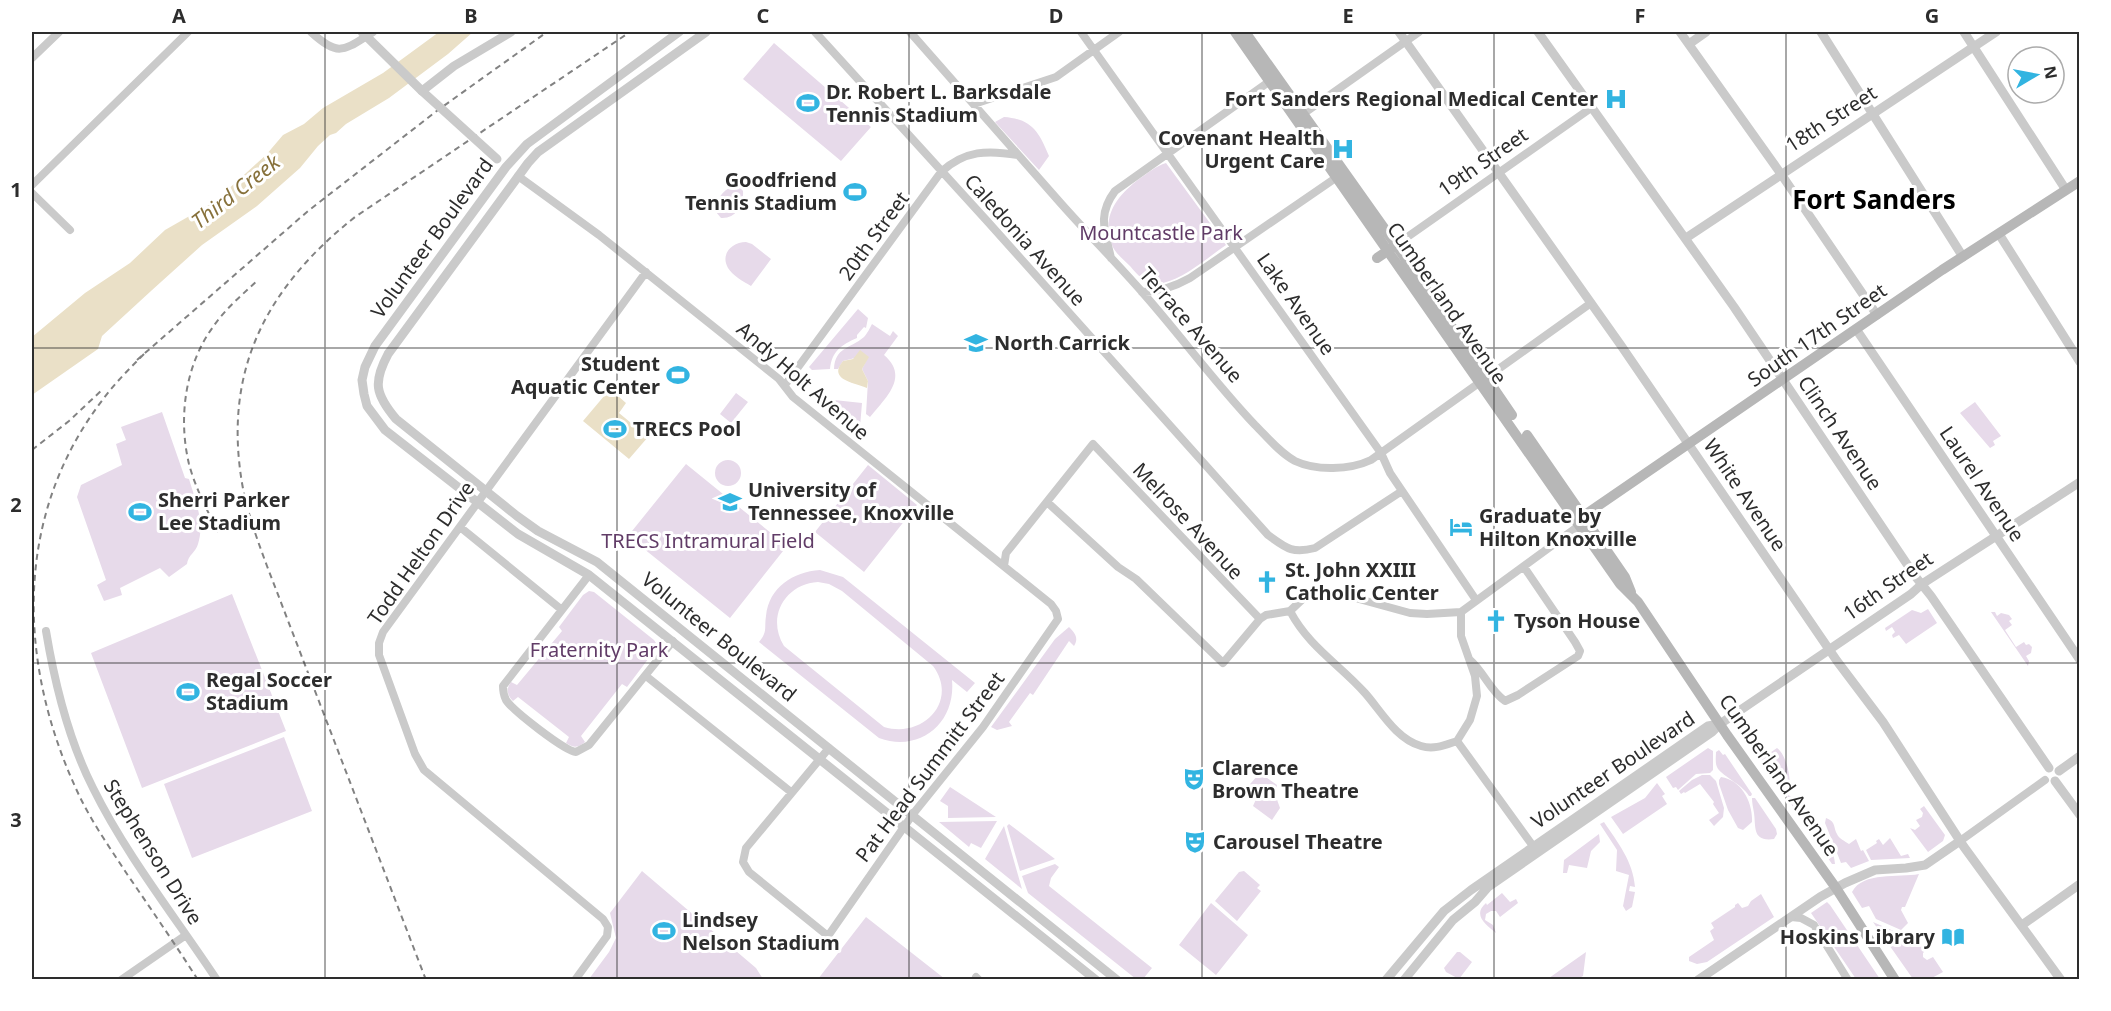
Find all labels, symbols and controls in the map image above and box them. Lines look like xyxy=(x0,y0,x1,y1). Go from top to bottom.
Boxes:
text: A xyxy=(172,2,186,29)
text: B xyxy=(464,2,478,29)
text: C xyxy=(757,2,770,29)
text: D xyxy=(1049,2,1063,29)
text: E xyxy=(1342,2,1354,29)
text: F xyxy=(1635,2,1645,29)
text: G xyxy=(1925,2,1939,29)
north arrow xyxy=(2006,45,2066,105)
text: N xyxy=(2039,64,2063,81)
place label: Dr. Robert L. Barksdale Tennis Stadium xyxy=(826,78,1051,128)
street label: 18th Street xyxy=(1780,79,1881,158)
place label: Fort Sanders Regional Medical Center xyxy=(1224,85,1598,112)
hospital icon: Fort Sanders Regional Medical Center xyxy=(1603,86,1629,112)
sports icon: Dr. Robert L. Barksdale Tennis Stadium xyxy=(795,90,821,116)
street label: 19th Street xyxy=(1433,121,1533,202)
place label: Covenant Health Urgent Care xyxy=(1158,124,1325,174)
hospital icon: Covenant Health Urgent Care xyxy=(1330,136,1356,162)
water label: Third Creek xyxy=(185,147,287,235)
street label: Volunteer Boulevard xyxy=(364,152,499,323)
place label: Goodfriend Tennis Stadium xyxy=(685,166,837,216)
street label: Caledonia Avenue xyxy=(959,168,1092,311)
text: 1 xyxy=(10,176,22,203)
sports icon: Goodfriend Tennis Stadium xyxy=(842,179,868,205)
district label: Fort Sanders xyxy=(1792,181,1956,217)
street label: 20th Street xyxy=(832,186,915,286)
street label: Cumberland Avenue xyxy=(1381,216,1514,389)
park label: Mountcastle Park xyxy=(1079,219,1243,246)
street label: Lake Avenue xyxy=(1251,247,1342,360)
street label: Terrace Avenue xyxy=(1134,261,1249,388)
street label: South 17th Street xyxy=(1742,277,1892,393)
street label: Andy Holt Avenue xyxy=(731,315,875,446)
place label: North Carrick xyxy=(994,329,1131,356)
school or university icon: North Carrick xyxy=(963,330,989,356)
place label: Student Aquatic Center xyxy=(511,350,660,400)
sports icon: Student Aquatic Center xyxy=(665,362,691,388)
street label: Clinch Avenue xyxy=(1792,370,1889,495)
place label: TRECS Pool xyxy=(633,415,741,442)
sports icon: TRECS Pool xyxy=(602,416,628,442)
street label: Laurel Avenue xyxy=(1934,421,2031,547)
street label: White Avenue xyxy=(1698,433,1793,556)
street label: Melrose Avenue xyxy=(1127,456,1250,585)
street label: Todd Helton Drive xyxy=(361,476,480,630)
place label: University of Tennessee, Knoxville xyxy=(748,476,954,526)
place label: Sherri Parker Lee Stadium xyxy=(158,486,290,536)
school or university icon: University of Tennessee, Knoxville xyxy=(717,489,743,515)
text: 2 xyxy=(10,491,22,518)
sports icon: Sherri Parker Lee Stadium xyxy=(127,499,153,525)
place label: Graduate by Hilton Knoxville xyxy=(1479,502,1637,552)
hotel icon: Graduate by Hilton Knoxville xyxy=(1448,514,1474,540)
park label: TRECS Intramural Field xyxy=(601,527,815,554)
street label: 16th Street xyxy=(1838,545,1938,626)
place label: St. John XXIII Catholic Center xyxy=(1285,556,1439,606)
street label: Volunteer Boulevard xyxy=(636,566,802,707)
church icon: St. John XXIII Catholic Center xyxy=(1254,569,1280,595)
place label: Tyson House xyxy=(1514,607,1640,634)
church icon: Tyson House xyxy=(1483,608,1509,634)
park label: Fraternity Park xyxy=(530,636,669,663)
place label: Regal Soccer Stadium xyxy=(206,666,332,716)
street label: Pat Head Summitt Street xyxy=(849,666,1010,867)
sports icon: Regal Soccer Stadium xyxy=(175,679,201,705)
street label: Cumberland Avenue xyxy=(1713,688,1846,861)
street label: Volunteer Boulevard xyxy=(1526,705,1700,834)
place label: Clarence Brown Theatre xyxy=(1212,754,1359,804)
theatre icon: Clarence Brown Theatre xyxy=(1181,766,1207,792)
street label: Stephenson Drive xyxy=(98,774,209,929)
text: 3 xyxy=(10,806,22,833)
place label: Carousel Theatre xyxy=(1213,828,1383,855)
theatre icon: Carousel Theatre xyxy=(1182,829,1208,855)
place label: Lindsey Nelson Stadium xyxy=(682,906,840,956)
sports icon: Lindsey Nelson Stadium xyxy=(651,918,677,944)
place label: Hoskins Library xyxy=(1780,923,1936,950)
library icon: Hoskins Library xyxy=(1940,924,1966,950)

